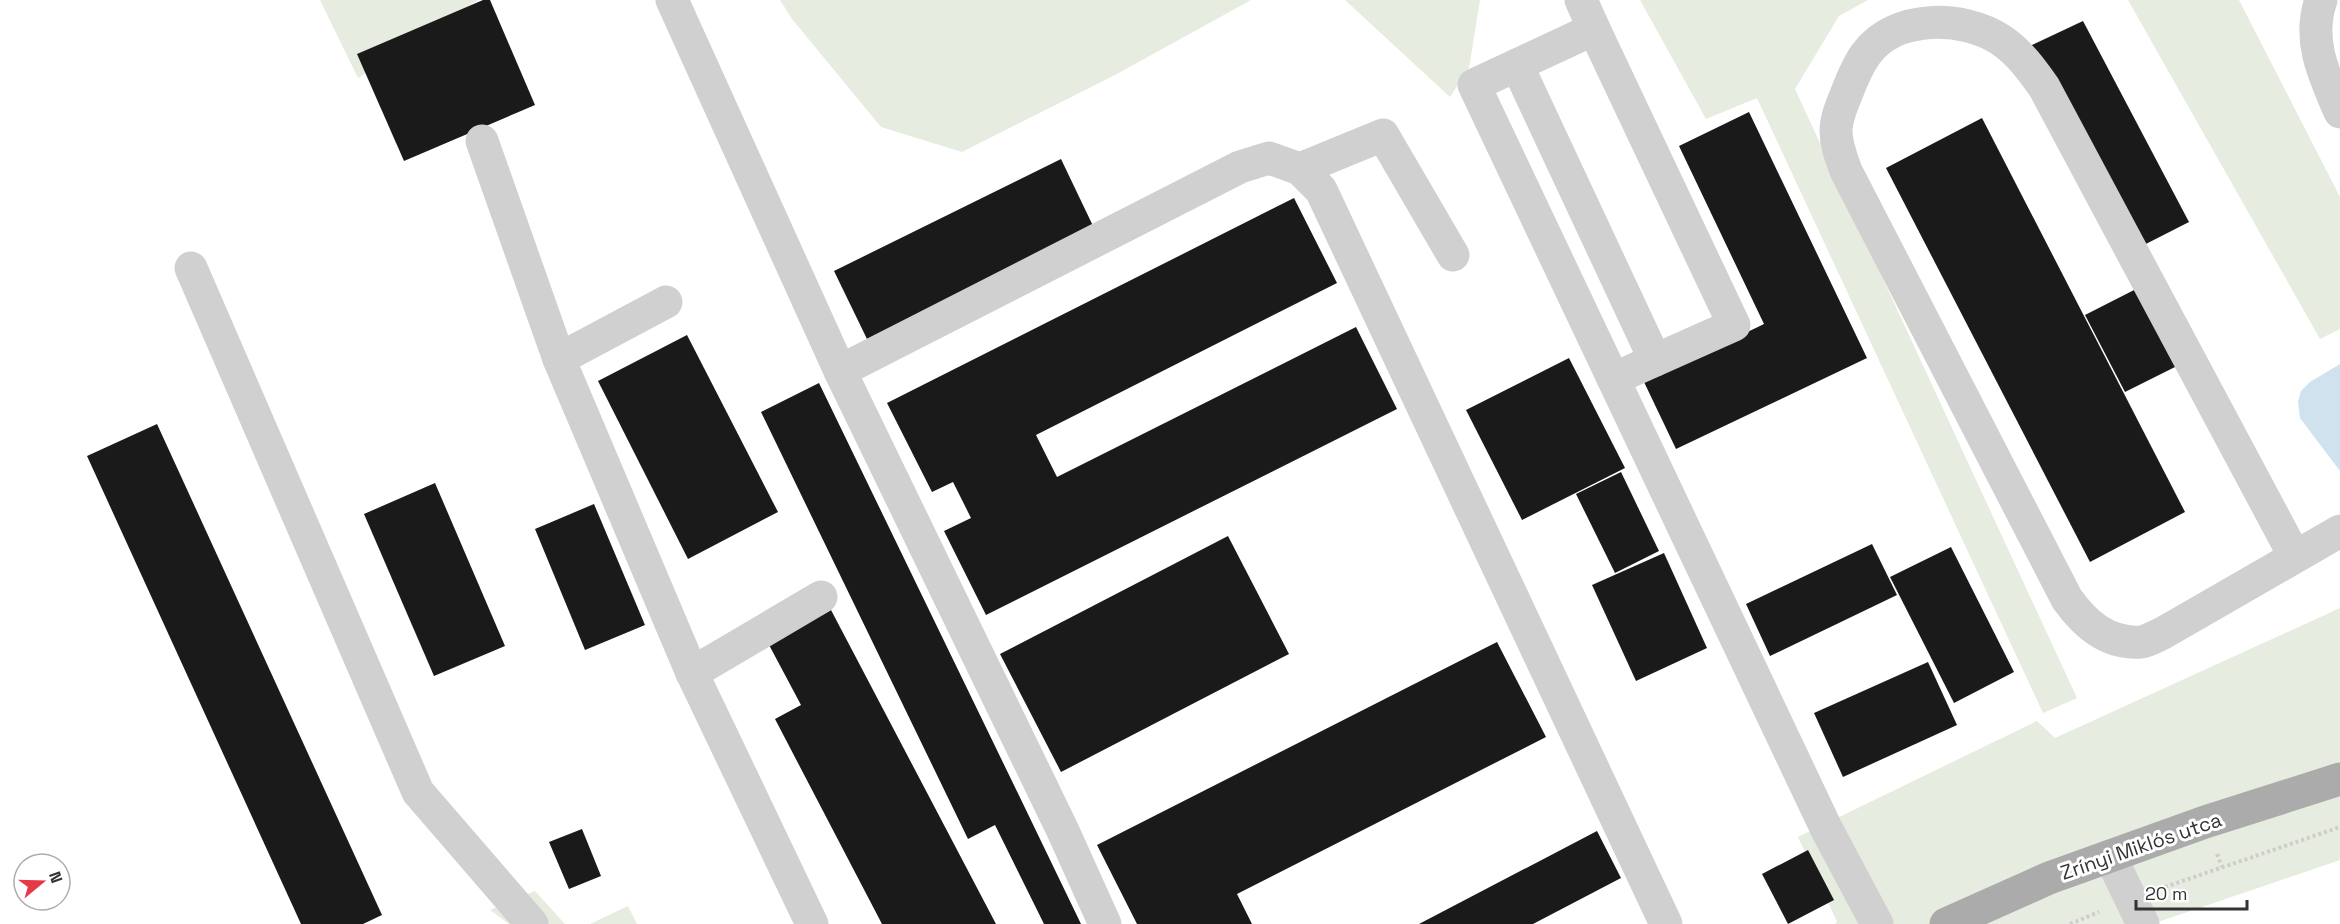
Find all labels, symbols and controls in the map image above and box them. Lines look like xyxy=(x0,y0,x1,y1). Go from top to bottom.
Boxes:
street label: Zrínyi Miklós utca xyxy=(2057,806,2225,886)
north arrow xyxy=(12,852,72,912)
text: N xyxy=(44,869,67,886)
scale bar xyxy=(2136,873,2247,911)
text: 20 m xyxy=(2145,882,2188,905)

